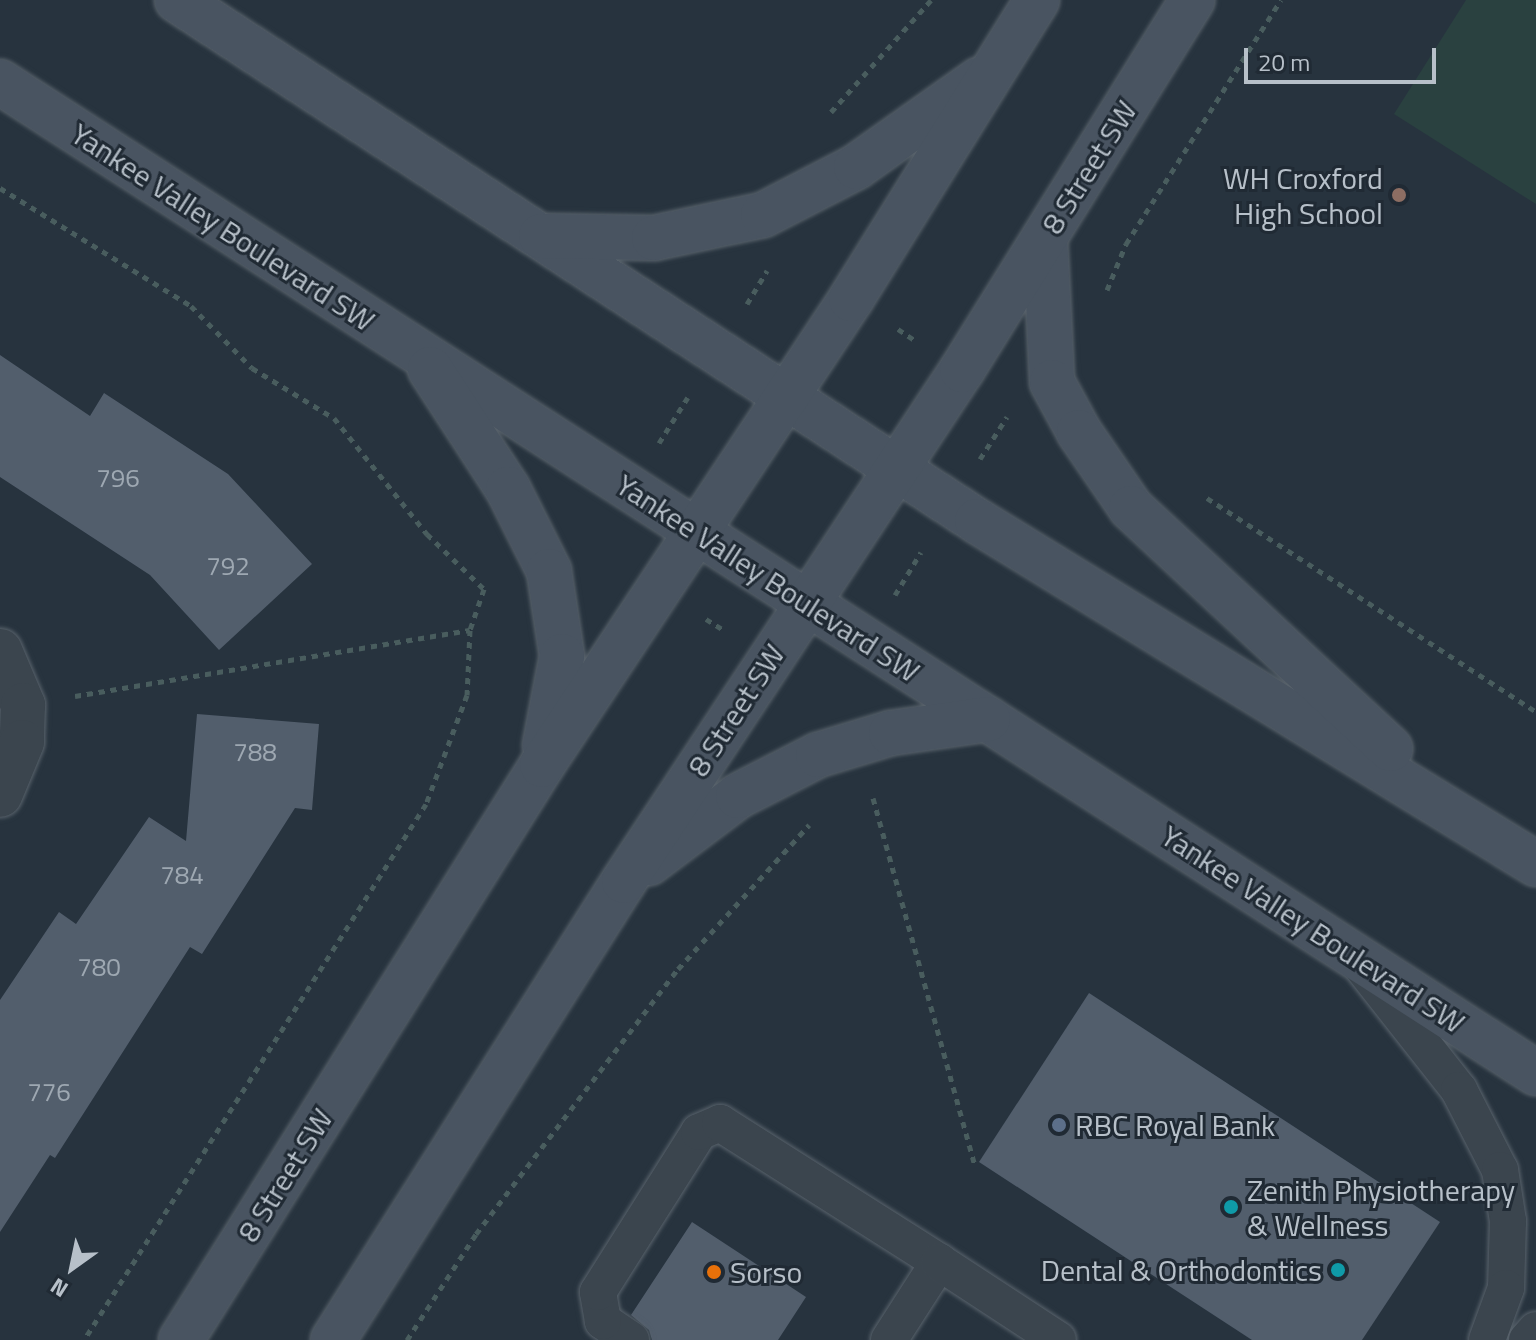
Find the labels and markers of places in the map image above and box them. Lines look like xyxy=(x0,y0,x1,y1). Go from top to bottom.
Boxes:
place label: WH Croxford High School xyxy=(1223,160,1383,230)
marker: WH Croxford High School xyxy=(1390,186,1408,204)
place label: RBC Royal Bank xyxy=(1075,1107,1275,1143)
marker: RBC Royal Bank xyxy=(1050,1116,1068,1134)
place label: Zenith Physiotherapy & Wellness xyxy=(1247,1172,1515,1242)
marker: Zenith Physiotherapy & Wellness xyxy=(1222,1198,1240,1216)
place label: Dental & Orthodontics xyxy=(1041,1252,1322,1288)
place label: Sorso xyxy=(730,1254,802,1290)
marker: Dental & Orthodontics xyxy=(1329,1261,1347,1279)
marker: Sorso xyxy=(705,1263,723,1281)

